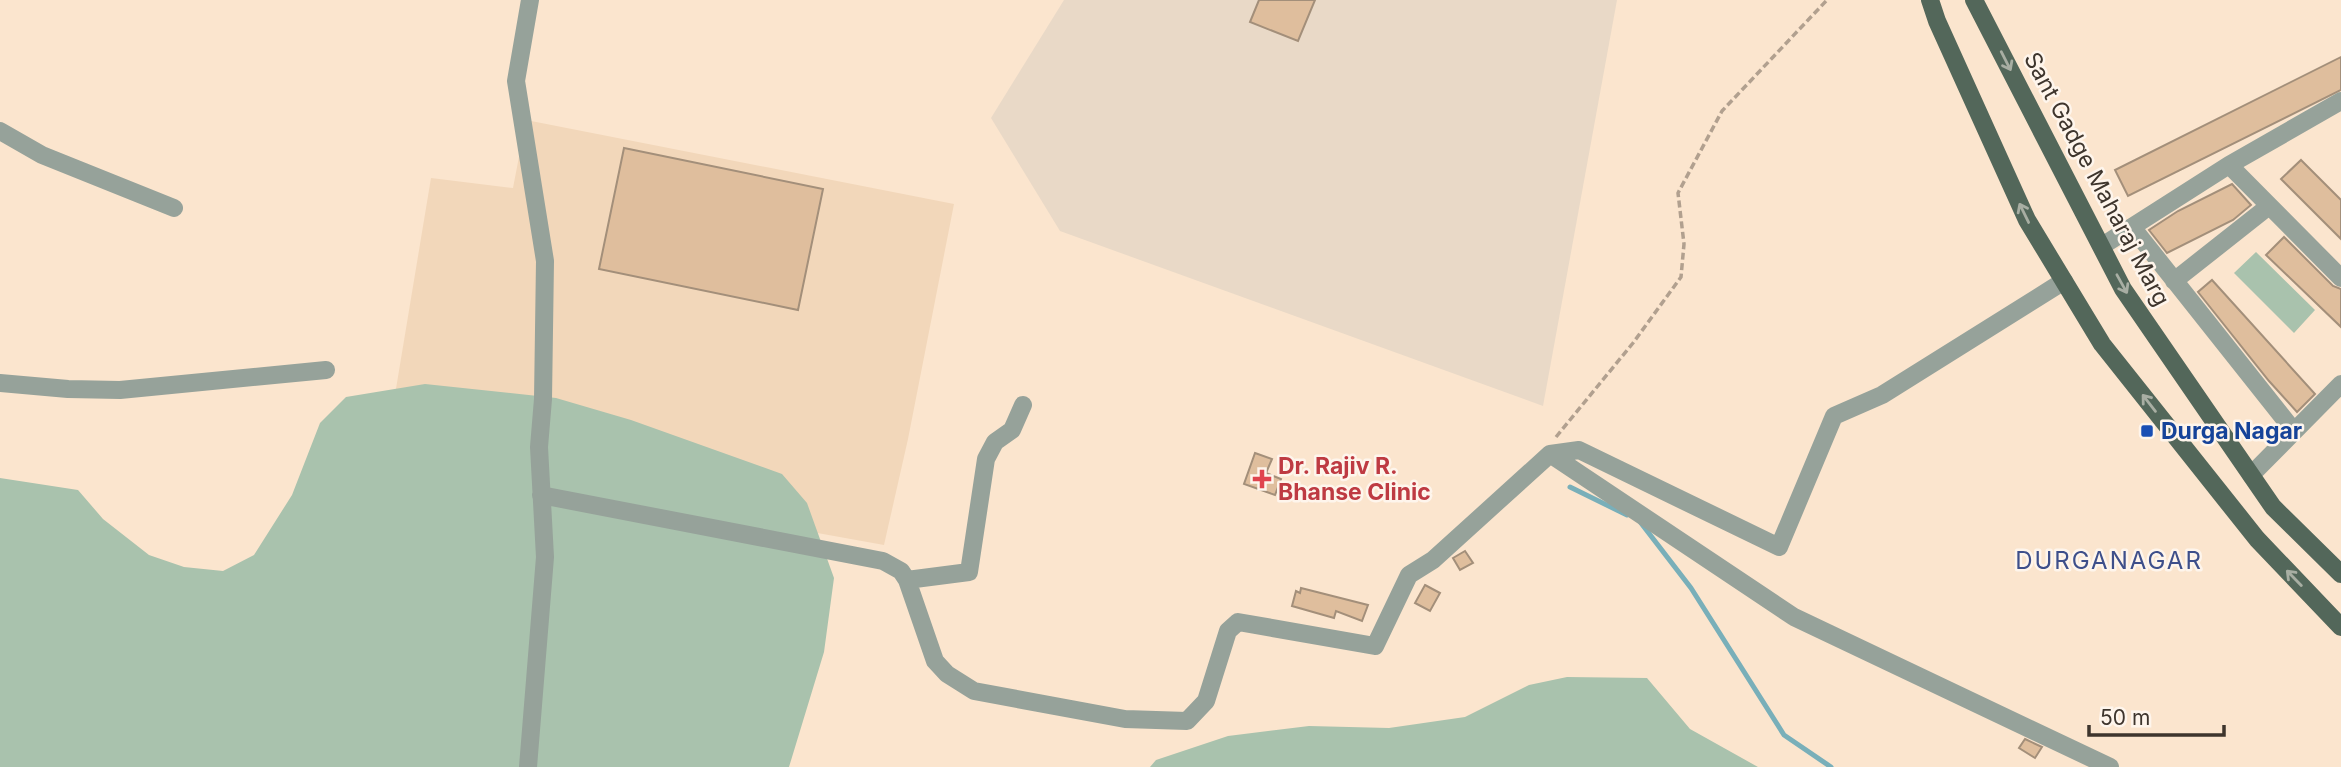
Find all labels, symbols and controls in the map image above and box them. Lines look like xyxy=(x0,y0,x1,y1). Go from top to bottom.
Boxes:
street label: Sant Gadge Maharaj Marg xyxy=(2018,47,2176,311)
one-way arrow xyxy=(1999,50,2013,70)
one-way arrow xyxy=(2017,203,2031,224)
one-way arrow xyxy=(2115,274,2129,294)
one-way arrow xyxy=(2141,395,2156,413)
place label: Durga Nagar xyxy=(2161,417,2302,445)
marker: Durga Nagar xyxy=(2139,423,2155,439)
place label: Dr. Rajiv R. Bhanse Clinic xyxy=(1278,452,1431,506)
marker: Dr. Rajiv R. Bhanse Clinic xyxy=(1252,469,1272,489)
district label: DURGANAGAR xyxy=(2015,546,2203,575)
one-way arrow xyxy=(2285,570,2302,587)
scale bar xyxy=(2089,694,2224,738)
text: 50 m xyxy=(2100,705,2150,730)

